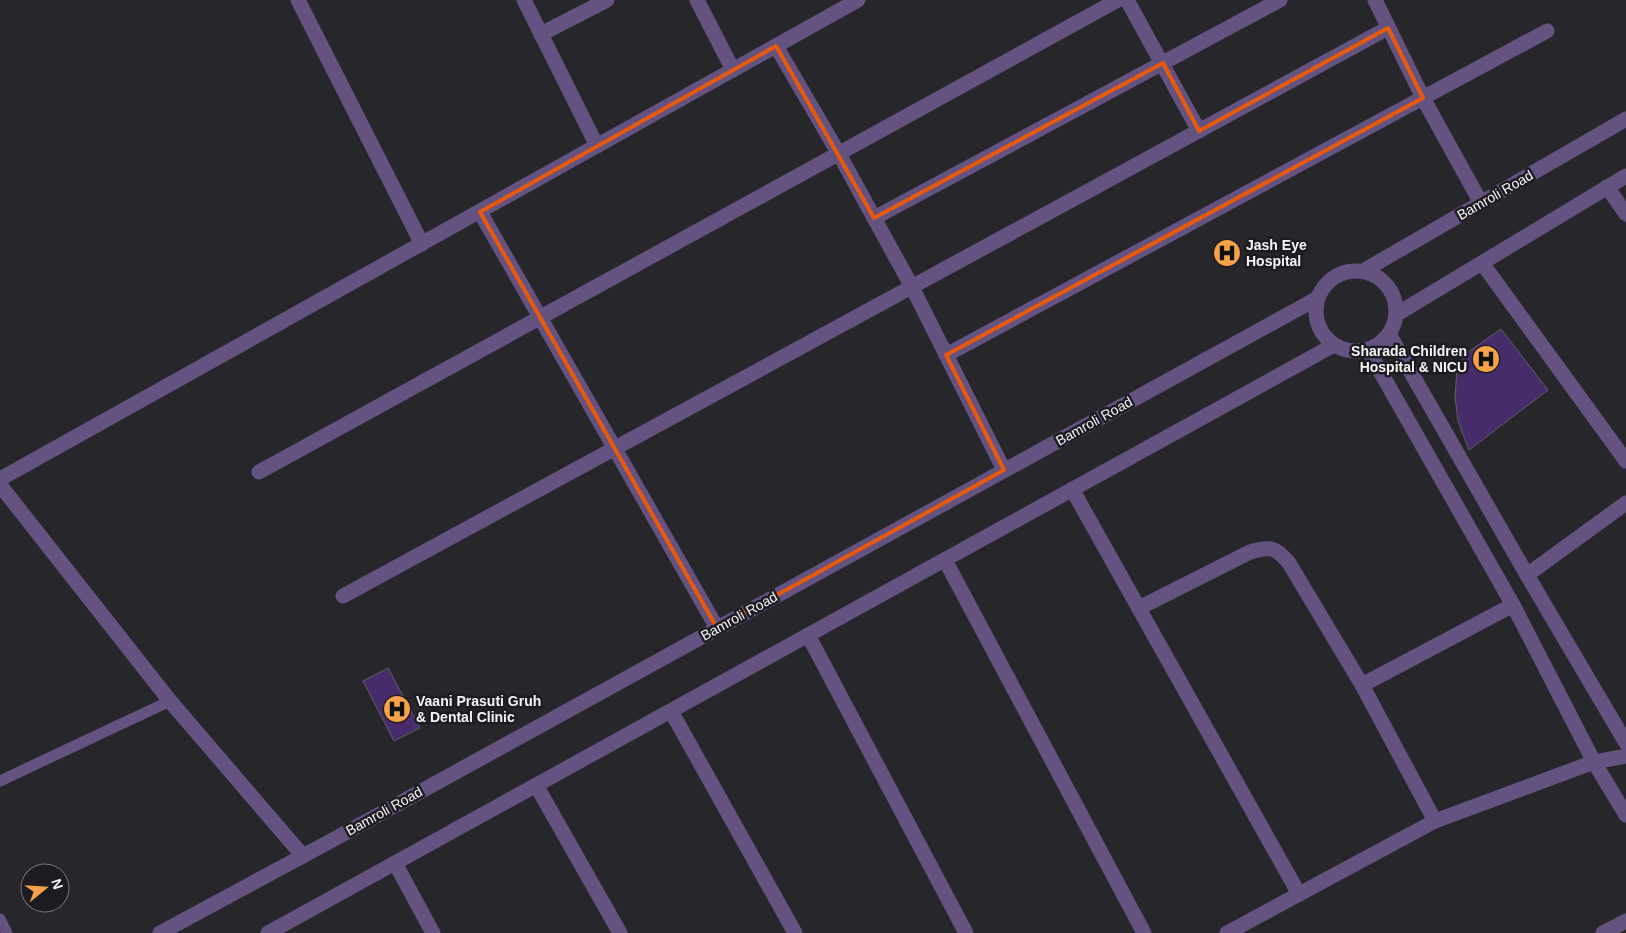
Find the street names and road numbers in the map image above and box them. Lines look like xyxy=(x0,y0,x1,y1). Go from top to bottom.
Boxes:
street label: Bamroli Road xyxy=(1454,167,1536,223)
street label: Bamroli Road xyxy=(1053,393,1135,449)
street label: Bamroli Road xyxy=(698,588,780,644)
street label: Bamroli Road xyxy=(343,783,425,839)

